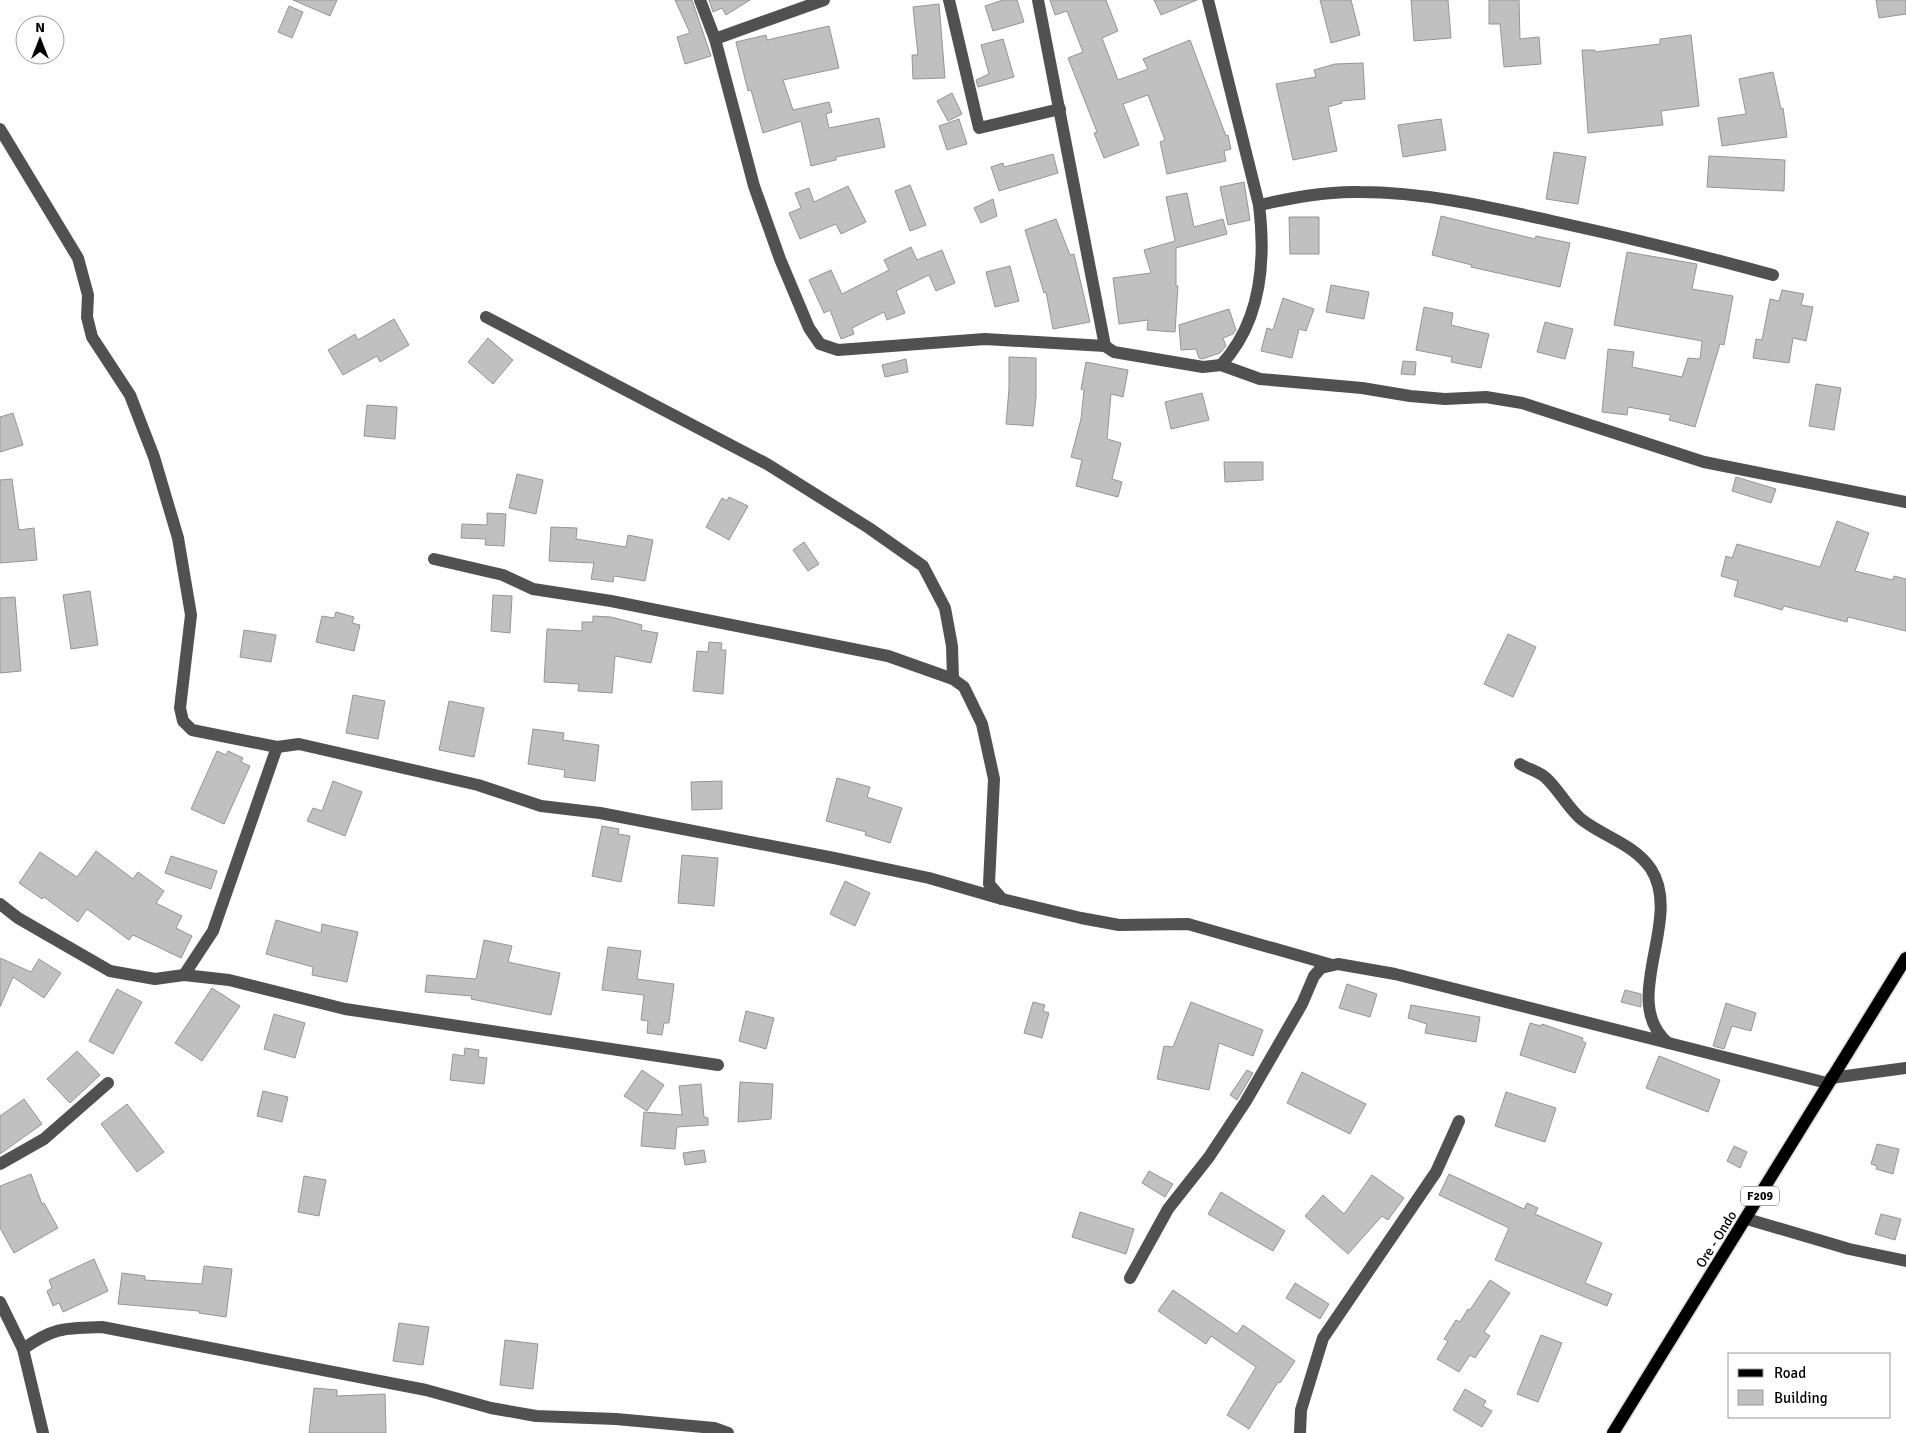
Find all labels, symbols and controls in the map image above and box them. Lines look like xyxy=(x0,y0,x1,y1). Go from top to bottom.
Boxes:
north arrow xyxy=(15,15,65,65)
text: N xyxy=(35,19,45,36)
road number: F209 xyxy=(1741,1186,1779,1206)
street label: Ore - Ondo xyxy=(1692,1208,1741,1271)
legend xyxy=(1728,1353,1891,1418)
text: Road xyxy=(1774,1364,1806,1382)
text: Building xyxy=(1774,1389,1828,1407)

